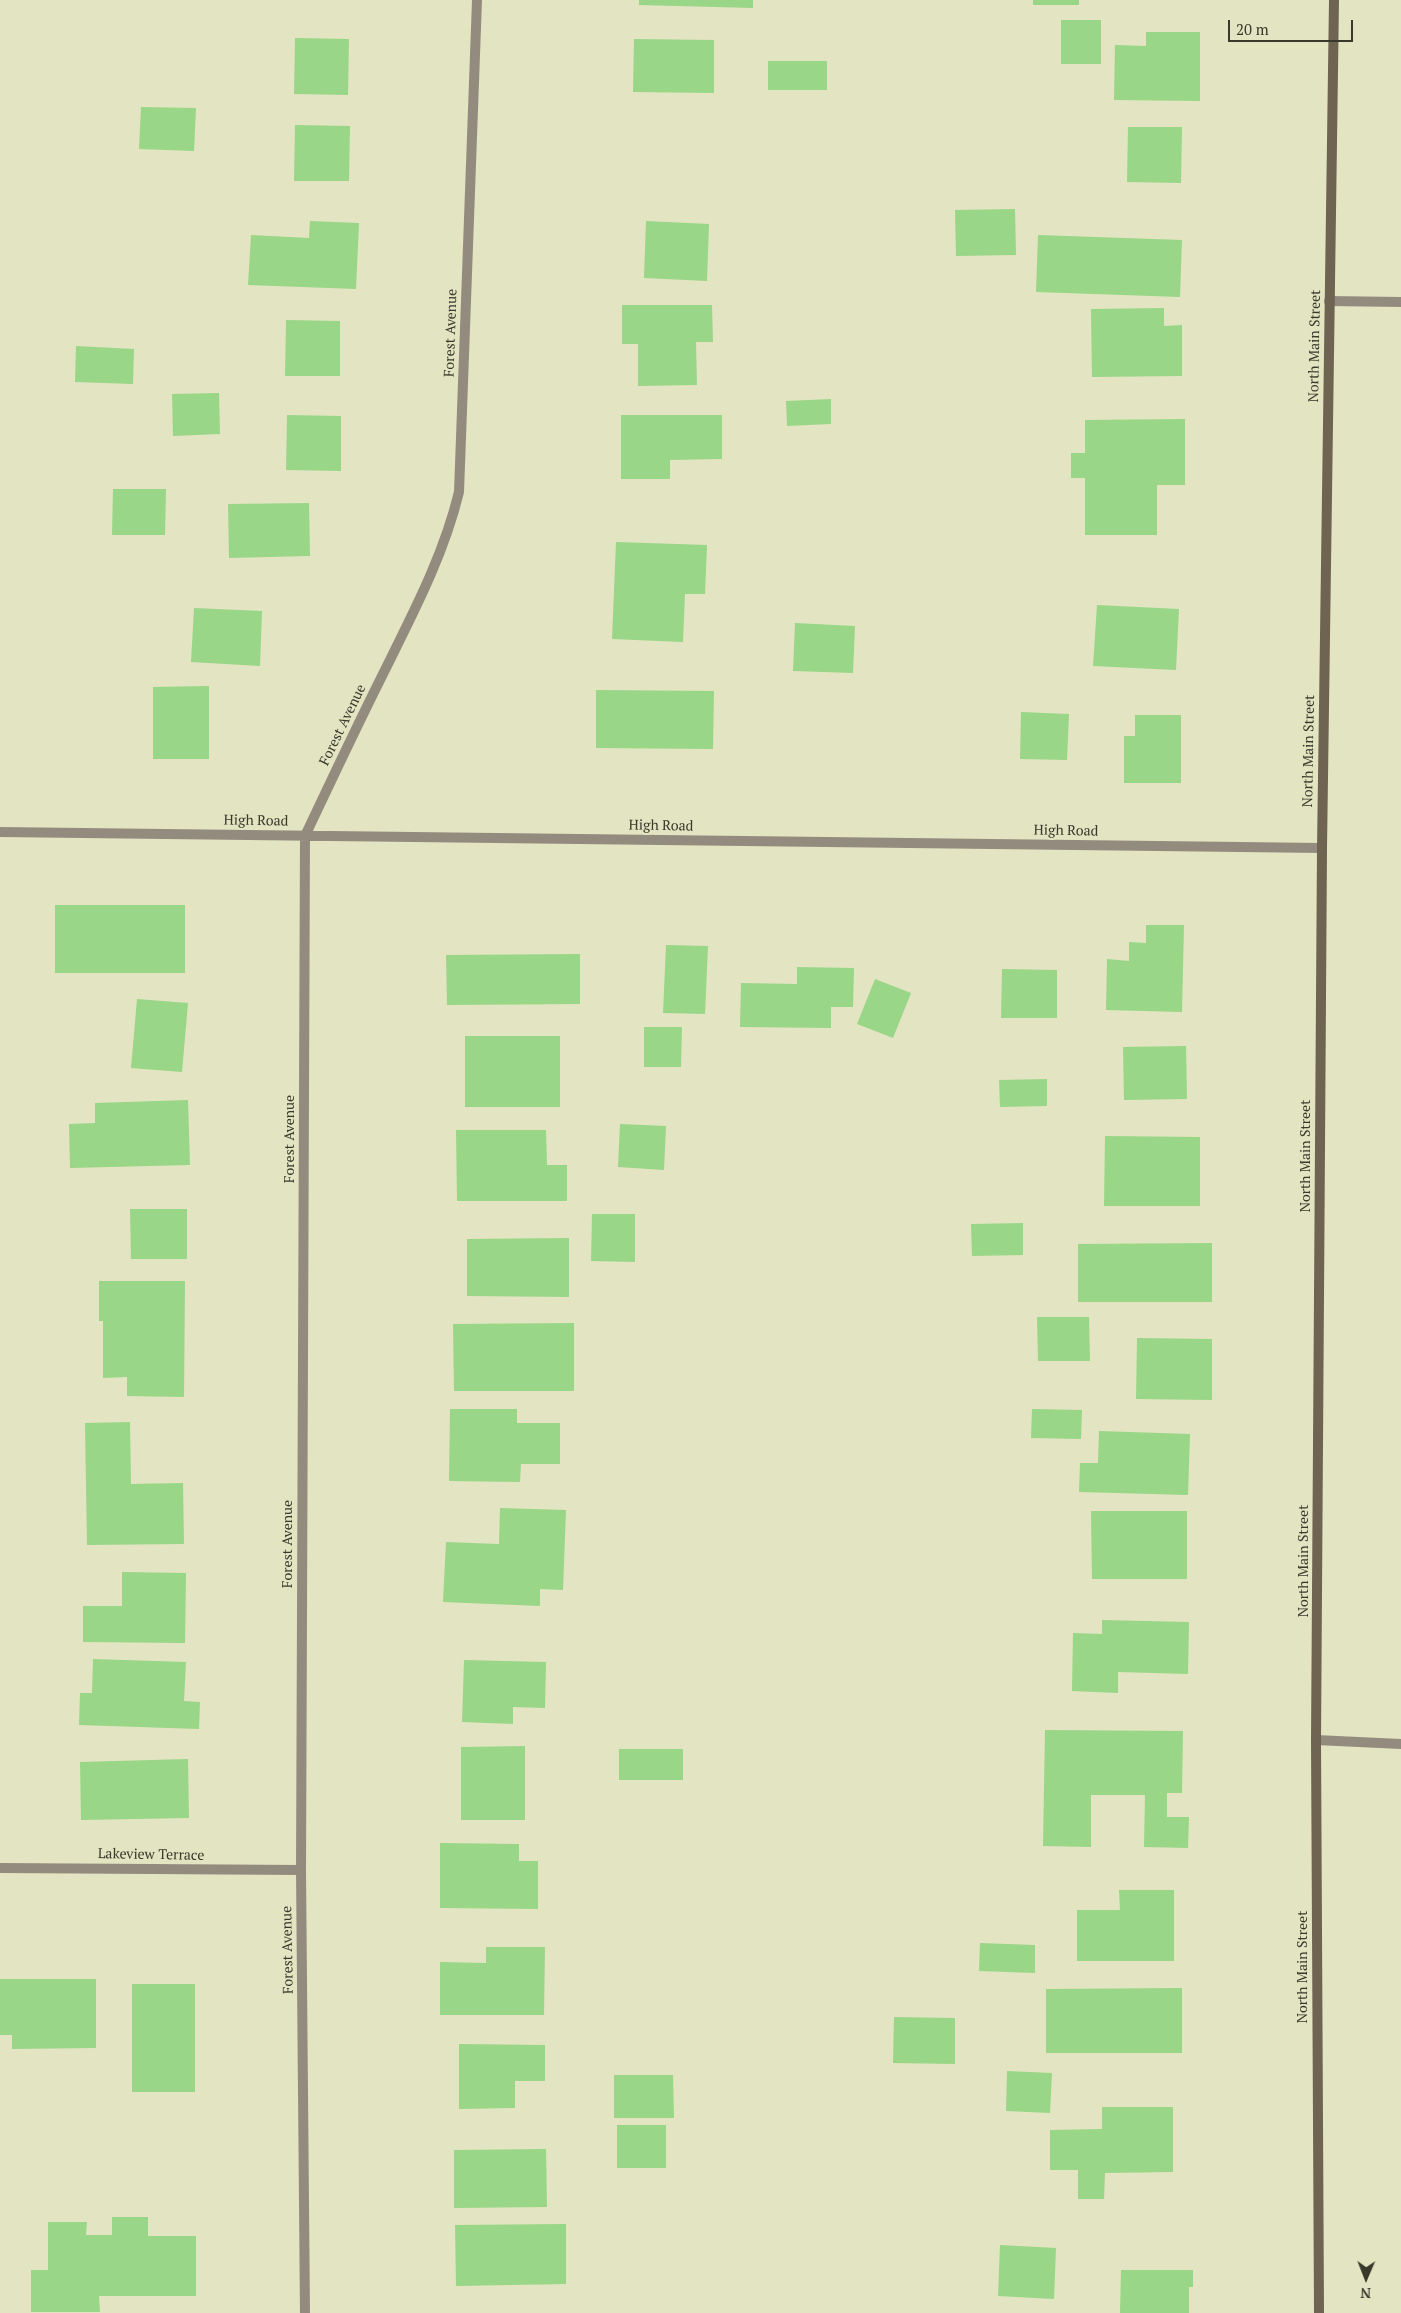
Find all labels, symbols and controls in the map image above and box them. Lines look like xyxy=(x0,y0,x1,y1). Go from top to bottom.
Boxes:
scale bar xyxy=(1231,10,1356,42)
text: 20 m xyxy=(1236,19,1269,39)
street label: Forest Avenue xyxy=(441,289,461,377)
street label: North Main Street xyxy=(1306,290,1324,402)
street label: Forest Avenue xyxy=(316,682,370,768)
street label: North Main Street xyxy=(1300,695,1318,807)
street label: High Road xyxy=(224,812,288,830)
street label: High Road xyxy=(629,817,693,835)
street label: High Road xyxy=(1034,822,1098,840)
street label: Forest Avenue xyxy=(282,1095,298,1183)
street label: North Main Street xyxy=(1298,1100,1314,1212)
street label: Forest Avenue xyxy=(280,1500,296,1588)
street label: North Main Street xyxy=(1296,1505,1312,1617)
street label: Lakeview Terrace xyxy=(98,1846,204,1864)
street label: Forest Avenue xyxy=(279,1906,297,1994)
street label: North Main Street xyxy=(1295,1911,1311,2023)
north arrow xyxy=(1341,2253,1391,2303)
text: N xyxy=(1360,2284,1371,2303)

